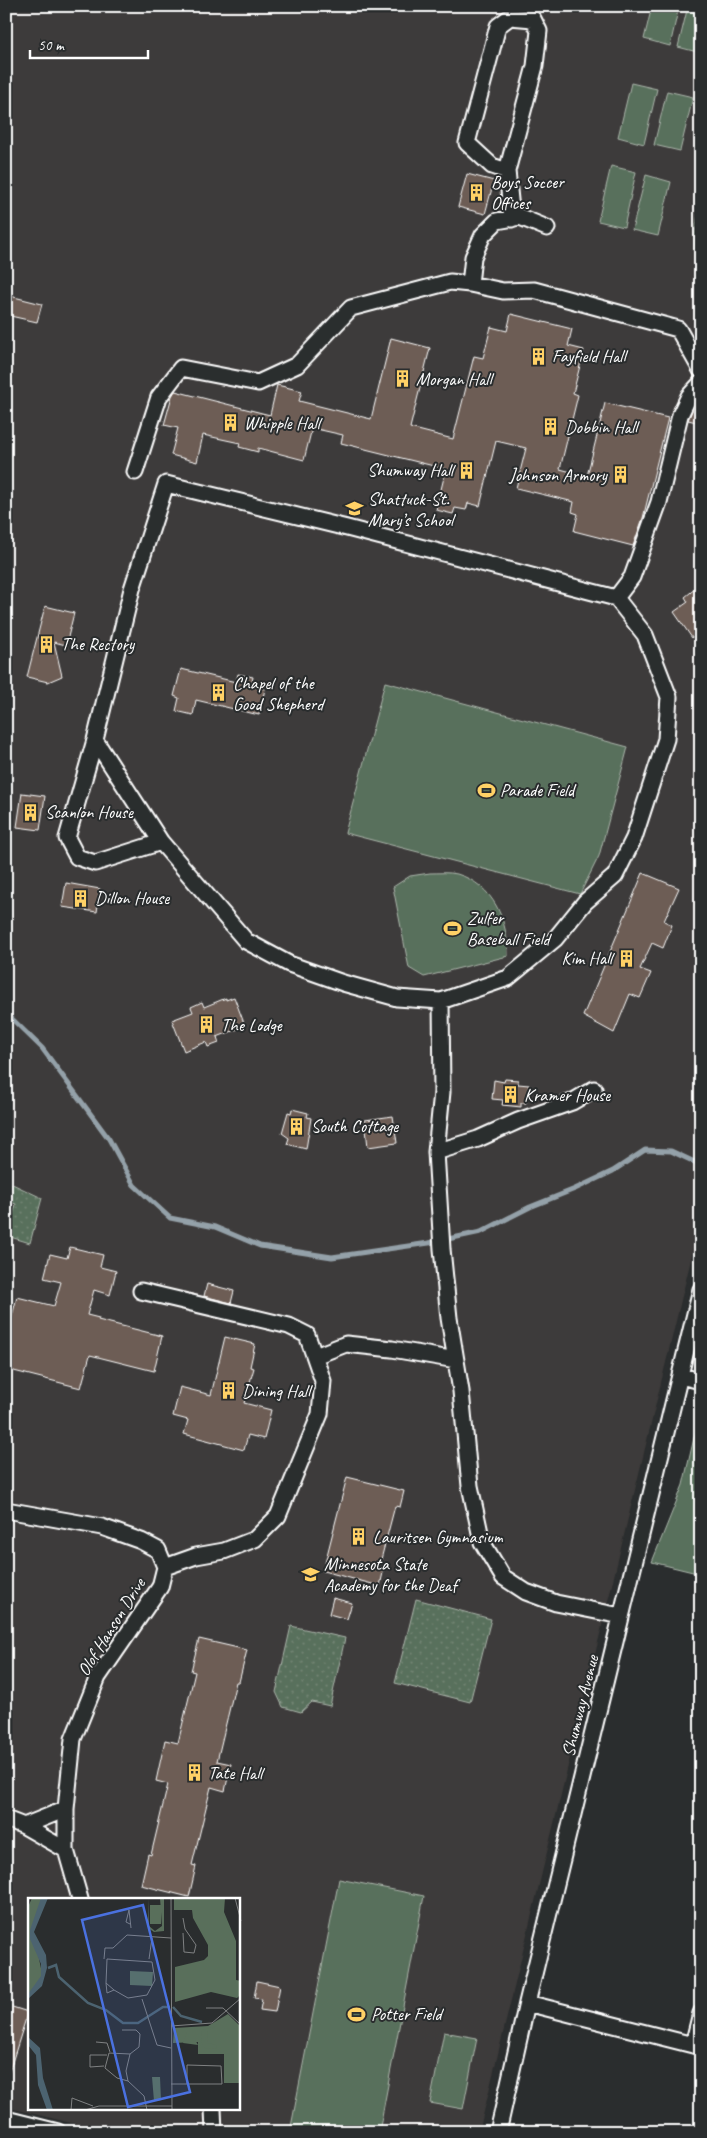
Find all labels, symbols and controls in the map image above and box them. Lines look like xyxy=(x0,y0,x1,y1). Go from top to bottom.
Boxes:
scale bar xyxy=(30,28,148,60)
text: 50 m xyxy=(38,36,65,55)
place label: Boys Soccer Offices xyxy=(491,171,565,214)
building icon: Boys Soccer Offices xyxy=(467,182,487,202)
place label: Fayfield Hall xyxy=(552,345,628,367)
building icon: Fayfield Hall xyxy=(528,346,548,366)
place label: Morgan Hall xyxy=(416,368,494,390)
building icon: Morgan Hall xyxy=(392,369,412,389)
place label: Whipple Hall xyxy=(244,412,323,434)
building icon: Whipple Hall xyxy=(220,413,240,433)
place label: Dobbin Hall xyxy=(565,416,640,438)
building icon: Dobbin Hall xyxy=(541,417,561,437)
place label: Shumway Hall xyxy=(367,459,456,481)
building icon: Shumway Hall xyxy=(457,460,477,480)
place label: Johnson Armory xyxy=(508,464,609,486)
building icon: Johnson Armory xyxy=(611,465,631,485)
place label: Shattuck-St. Mary’s School xyxy=(368,488,456,531)
school or university icon: Shattuck-St. Mary’s School xyxy=(344,499,364,519)
place label: The Rectory xyxy=(61,633,136,655)
building icon: The Rectory xyxy=(37,634,57,654)
place label: Chapel of the Good Shepherd xyxy=(233,672,326,715)
building icon: Chapel of the Good Shepherd xyxy=(209,683,229,703)
place label: Parade Field xyxy=(500,779,577,801)
sports icon: Parade Field xyxy=(476,780,496,800)
place label: Scanlon House xyxy=(45,801,134,823)
building icon: Scanlon House xyxy=(21,802,41,822)
place label: Dillon House xyxy=(95,887,170,909)
building icon: Dillon House xyxy=(71,888,91,908)
place label: Zulfer Baseball Field xyxy=(467,907,552,950)
sports icon: Zulfer Baseball Field xyxy=(443,918,463,938)
place label: Kim Hall xyxy=(562,947,615,969)
building icon: Kim Hall xyxy=(616,948,636,968)
place label: The Lodge xyxy=(221,1014,283,1036)
building icon: The Lodge xyxy=(197,1015,217,1035)
place label: Kramer House xyxy=(524,1084,611,1106)
building icon: Kramer House xyxy=(500,1085,520,1105)
place label: South Cottage xyxy=(311,1115,399,1137)
building icon: South Cottage xyxy=(287,1116,307,1136)
place label: Dining Hall xyxy=(242,1380,313,1402)
building icon: Dining Hall xyxy=(218,1381,238,1401)
place label: Lauritsen Gymnasium xyxy=(373,1526,504,1548)
building icon: Lauritsen Gymnasium xyxy=(349,1527,369,1547)
place label: Minnesota State Academy for the Deaf xyxy=(324,1553,461,1596)
school or university icon: Minnesota State Academy for the Deaf xyxy=(300,1564,320,1584)
street label: Olof Hanson Drive xyxy=(72,1573,150,1680)
street label: Shumway Avenue xyxy=(557,1652,603,1759)
place label: Tate Hall xyxy=(208,1762,265,1784)
building icon: Tate Hall xyxy=(184,1763,204,1783)
inset map xyxy=(28,1898,240,2110)
place label: Potter Field xyxy=(371,2003,444,2025)
sports icon: Potter Field xyxy=(347,2004,367,2024)

